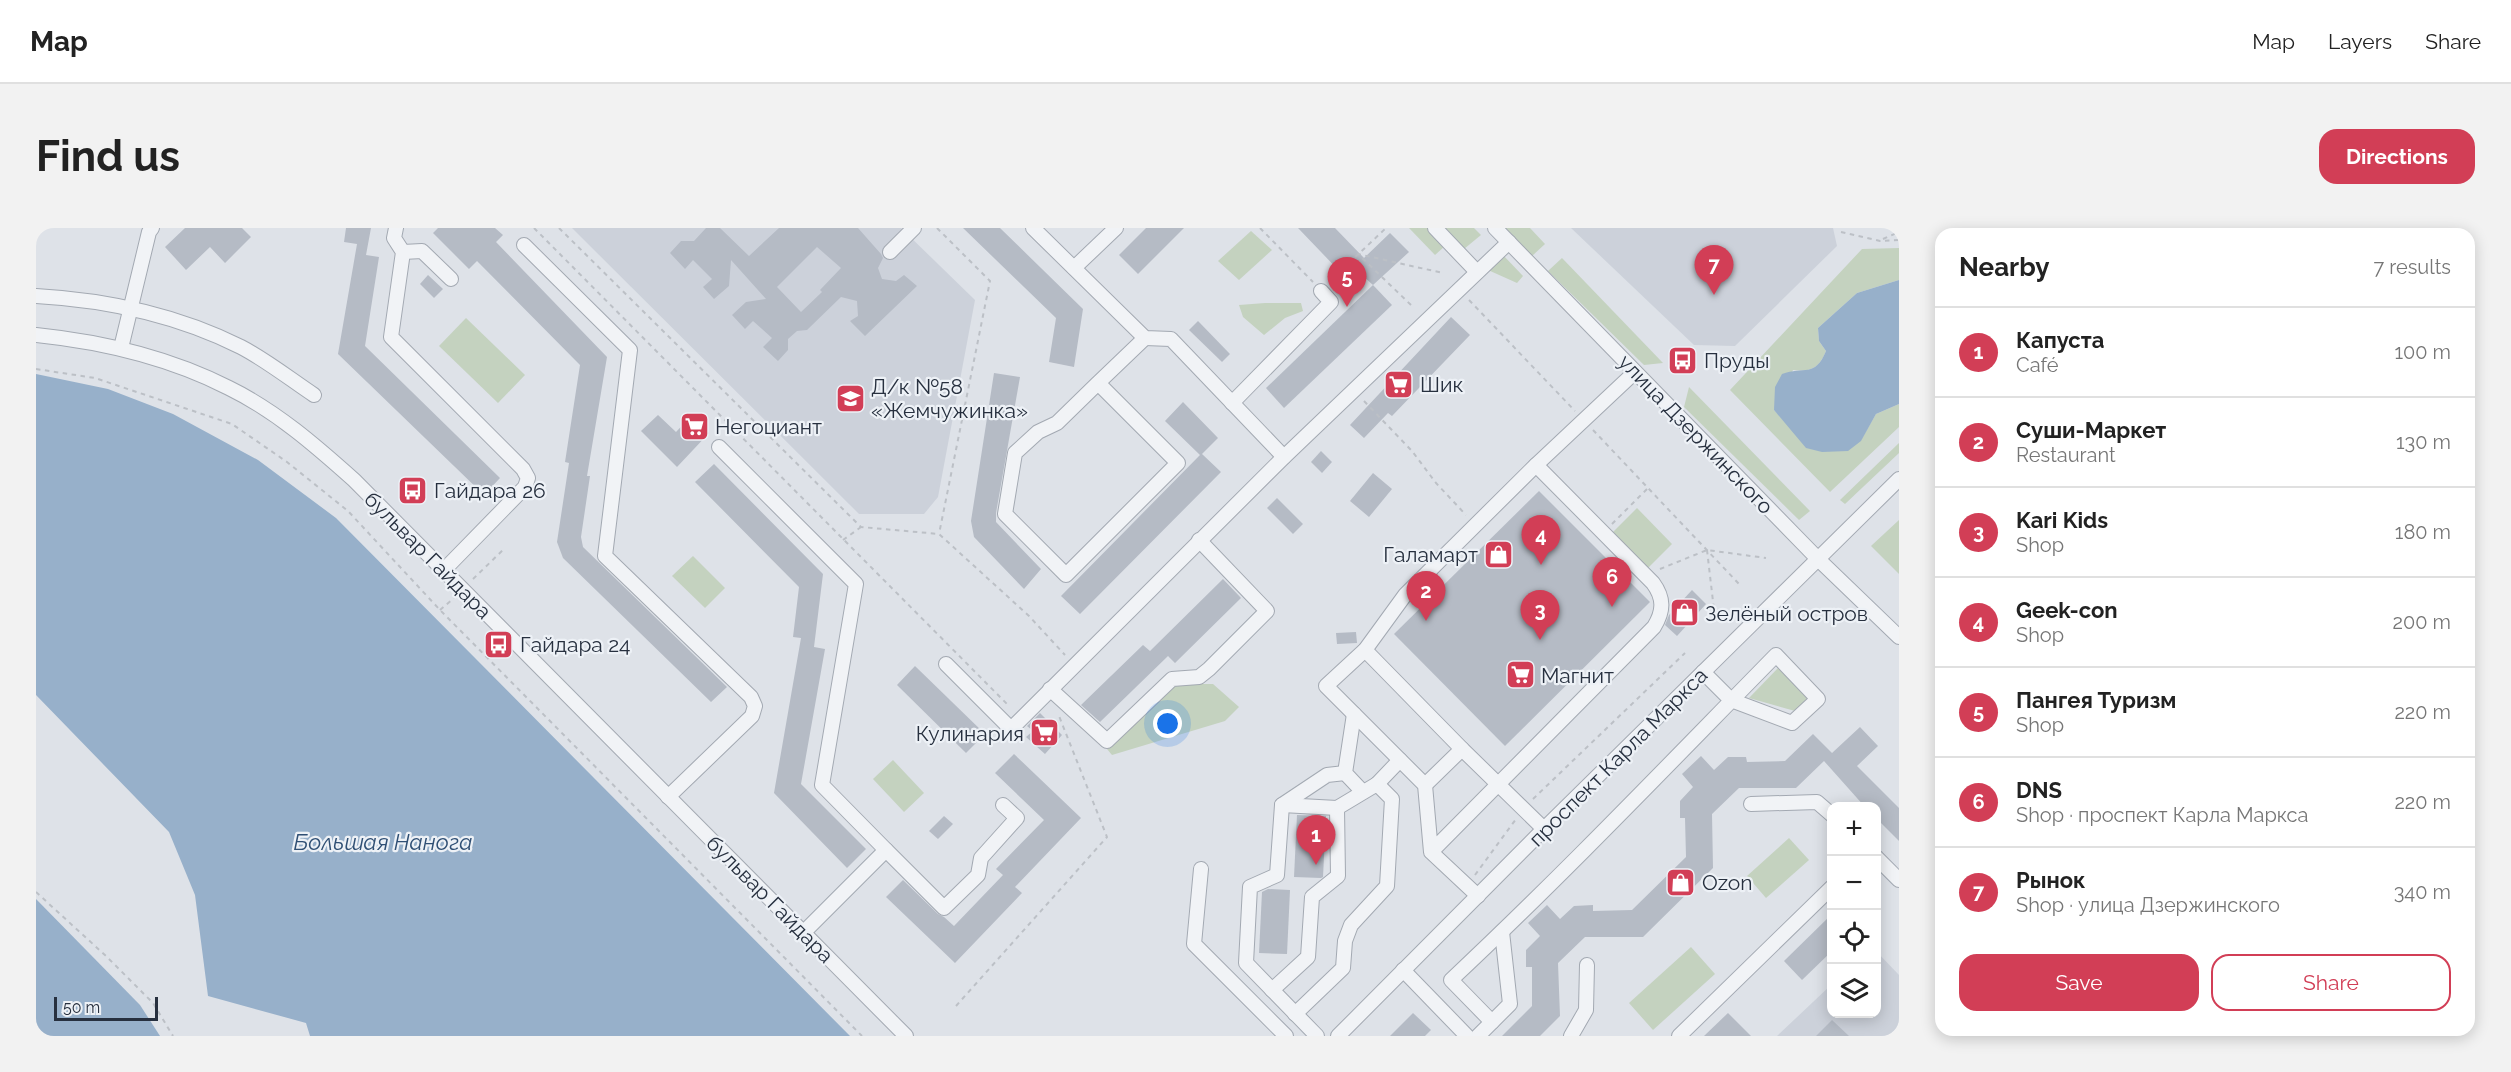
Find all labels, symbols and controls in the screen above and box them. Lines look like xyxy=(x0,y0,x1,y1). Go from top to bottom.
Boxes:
text: Map xyxy=(30,25,88,58)
text: Map xyxy=(2252,29,2295,54)
text: Layers xyxy=(2328,29,2392,54)
text: Share xyxy=(2425,29,2481,54)
button: Directions xyxy=(2319,129,2475,184)
text: Find us xyxy=(36,132,180,181)
pin: 7 xyxy=(1694,245,1734,295)
text: Nearby xyxy=(1959,252,2049,282)
text: 7 results xyxy=(2373,255,2451,279)
pin: 5 xyxy=(1328,257,1366,307)
text: Капуста xyxy=(2016,327,2104,353)
text: 1 xyxy=(1974,340,1983,364)
text: 100 m xyxy=(2394,340,2451,364)
bus stop icon: Пруды xyxy=(1667,344,1699,376)
place label: Пруды xyxy=(1704,348,1769,373)
street label: улица Дзержинского xyxy=(1613,349,1779,519)
text: Café xyxy=(2016,353,2059,377)
supermarket icon: Шик xyxy=(1383,368,1415,400)
place label: Шик xyxy=(1420,372,1463,397)
place label: Д/к №58 «Жемчужинка» xyxy=(871,374,1028,423)
school or university icon: Д/к №58 «Жемчужинка» xyxy=(834,382,866,414)
supermarket icon: Негоциант xyxy=(678,410,710,442)
place label: Негоциант xyxy=(715,414,822,439)
text: Суши-Маркет xyxy=(2016,417,2166,443)
text: 2 xyxy=(1973,430,1984,454)
text: 130 m xyxy=(2396,430,2451,454)
text: Restaurant xyxy=(2016,443,2116,467)
bus stop icon: Гайдара 26 xyxy=(397,474,429,506)
place label: Гайдара 26 xyxy=(434,478,546,503)
street label: бульвар Гайдара xyxy=(359,486,497,624)
text: Kari Kids xyxy=(2016,507,2108,533)
pin: 4 xyxy=(1522,516,1560,565)
text: 3 xyxy=(1973,520,1984,544)
text: 180 m xyxy=(2395,520,2451,544)
text: Shop xyxy=(2016,533,2064,557)
shop icon: Галамарт xyxy=(1483,538,1515,570)
place label: Галамарт xyxy=(1383,542,1478,567)
pin: 6 xyxy=(1592,558,1632,607)
pin: 2 xyxy=(1406,572,1446,621)
pin: 3 xyxy=(1520,590,1560,640)
shop icon: Зелёный остров xyxy=(1668,597,1700,629)
text: Geek-con xyxy=(2016,597,2118,623)
place label: Зелёный остров xyxy=(1705,601,1868,626)
text: 4 xyxy=(1973,610,1984,634)
text: 200 m xyxy=(2393,610,2451,634)
text: Shop xyxy=(2016,623,2064,647)
bus stop icon: Гайдара 24 xyxy=(483,628,515,660)
place label: Гайдара 24 xyxy=(520,632,631,657)
supermarket icon: Магнит xyxy=(1504,659,1536,691)
street label: проспект Карла Маркса xyxy=(1524,663,1712,851)
place label: Магнит xyxy=(1541,663,1614,688)
text: Пангея Туризм xyxy=(2016,687,2176,713)
text: 5 xyxy=(1973,700,1984,724)
text: 220 m xyxy=(2394,700,2451,724)
your location xyxy=(1153,709,1182,738)
text: Shop xyxy=(2016,713,2064,737)
supermarket icon: Кулинария xyxy=(1029,717,1061,749)
place label: Кулинария xyxy=(916,721,1024,746)
text: DNS xyxy=(2016,777,2062,803)
text: 6 xyxy=(1972,790,1985,814)
text: 220 m xyxy=(2394,790,2451,814)
map controls xyxy=(1827,802,1881,1018)
button: + xyxy=(1827,802,1881,856)
text: Shop · проспект Карла Маркса xyxy=(2016,803,2308,827)
pin: 1 xyxy=(1296,816,1336,865)
water label: Большая Нанога xyxy=(293,829,473,855)
street label: бульвар Гайдара xyxy=(701,830,839,968)
button: − xyxy=(1827,856,1881,910)
shop icon: Ozon xyxy=(1665,866,1697,898)
text: Рынок xyxy=(2016,867,2086,893)
place label: Ozon xyxy=(1702,870,1753,895)
text: 7 xyxy=(1973,880,1984,904)
text: 340 m xyxy=(2394,880,2451,904)
text: Shop · улица Дзержинского xyxy=(2016,893,2280,917)
button: locate xyxy=(1827,910,1881,964)
button: Save xyxy=(1959,954,2199,1011)
button: Share xyxy=(2211,954,2451,1011)
button: layers xyxy=(1827,964,1881,1018)
scale bar xyxy=(54,994,158,1022)
text: 50 m xyxy=(63,998,100,1017)

